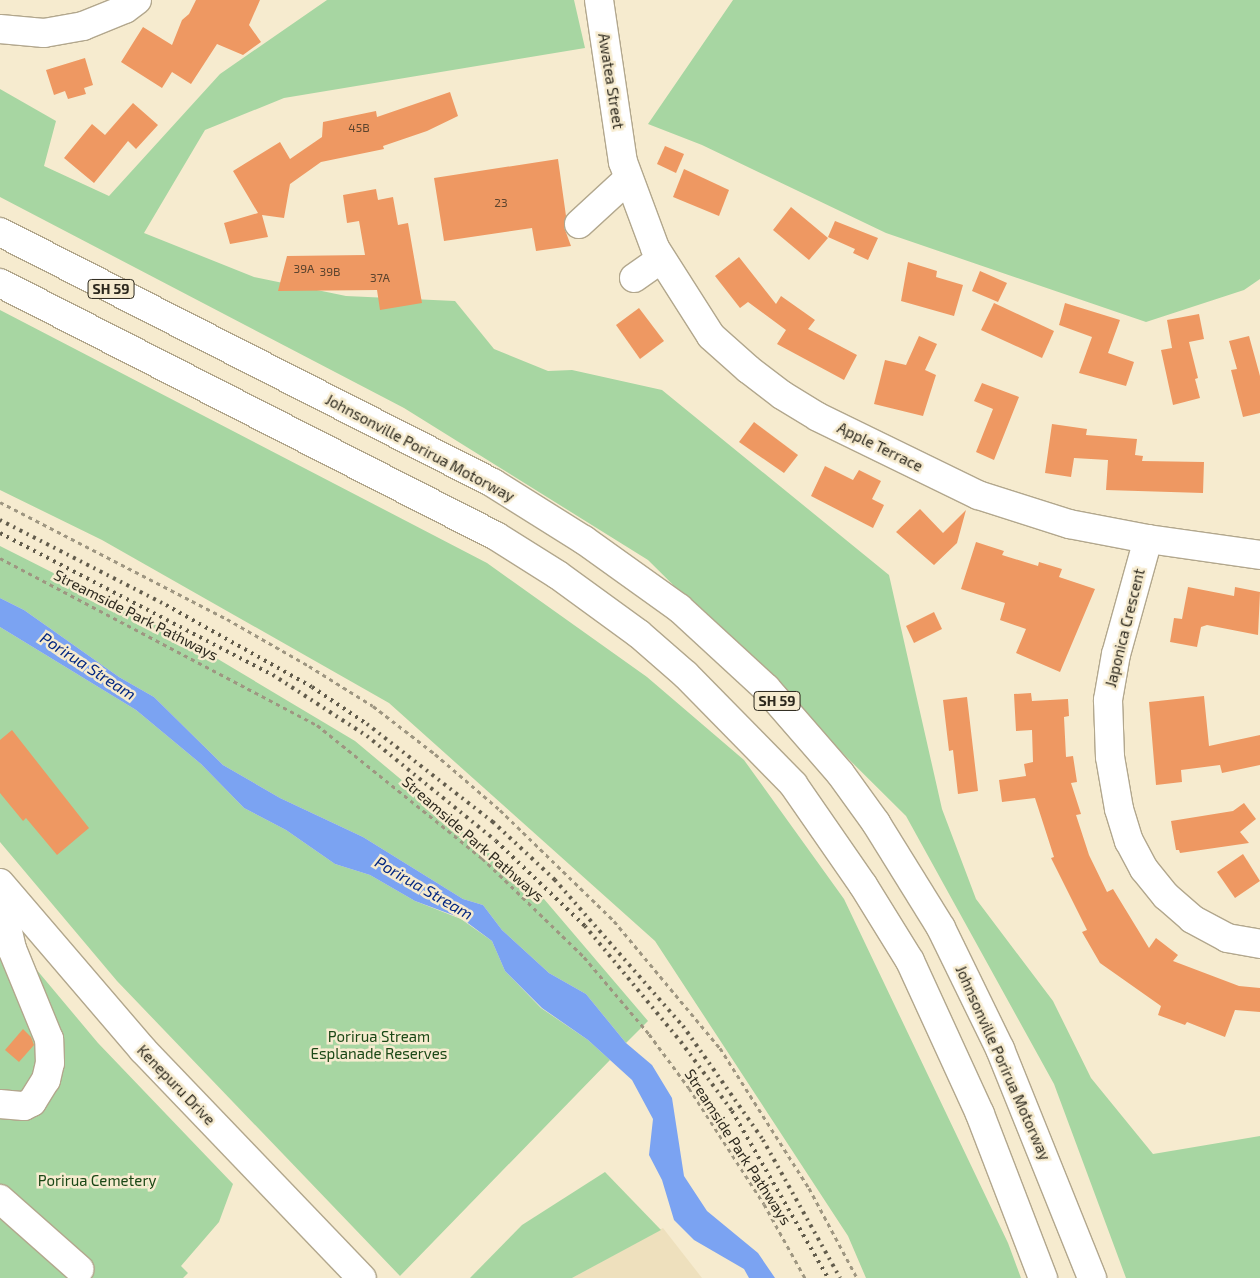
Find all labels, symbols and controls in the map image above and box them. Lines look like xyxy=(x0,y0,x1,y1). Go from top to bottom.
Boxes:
street label: Awatea Street xyxy=(595,32,627,130)
house number: 45B xyxy=(348,121,370,135)
house number: 23 xyxy=(494,196,508,210)
house number: 39A xyxy=(294,262,314,276)
house number: 39B xyxy=(320,265,340,279)
house number: 37A xyxy=(370,271,390,285)
road number: SH 59 xyxy=(87,278,135,300)
street label: Johnsonville Porirua Motorway xyxy=(322,390,518,506)
street label: Apple Terrace xyxy=(834,418,926,476)
street label: Streamside Park Pathways xyxy=(51,566,221,664)
street label: Japonica Crescent xyxy=(1102,567,1148,689)
water label: Porirua Stream xyxy=(37,628,139,704)
road number: SH 59 xyxy=(753,689,801,712)
street label: Streamside Park Pathways xyxy=(398,772,548,906)
water label: Porirua Stream xyxy=(372,852,476,924)
street label: Johnsonville Porirua Motorway xyxy=(952,963,1054,1163)
park label: Porirua Stream Esplanade Reserves xyxy=(311,1027,447,1062)
street label: Kenepuru Drive xyxy=(133,1041,219,1129)
street label: Streamside Park Pathways xyxy=(681,1066,795,1228)
park label: Porirua Cemetery xyxy=(38,1172,156,1190)

